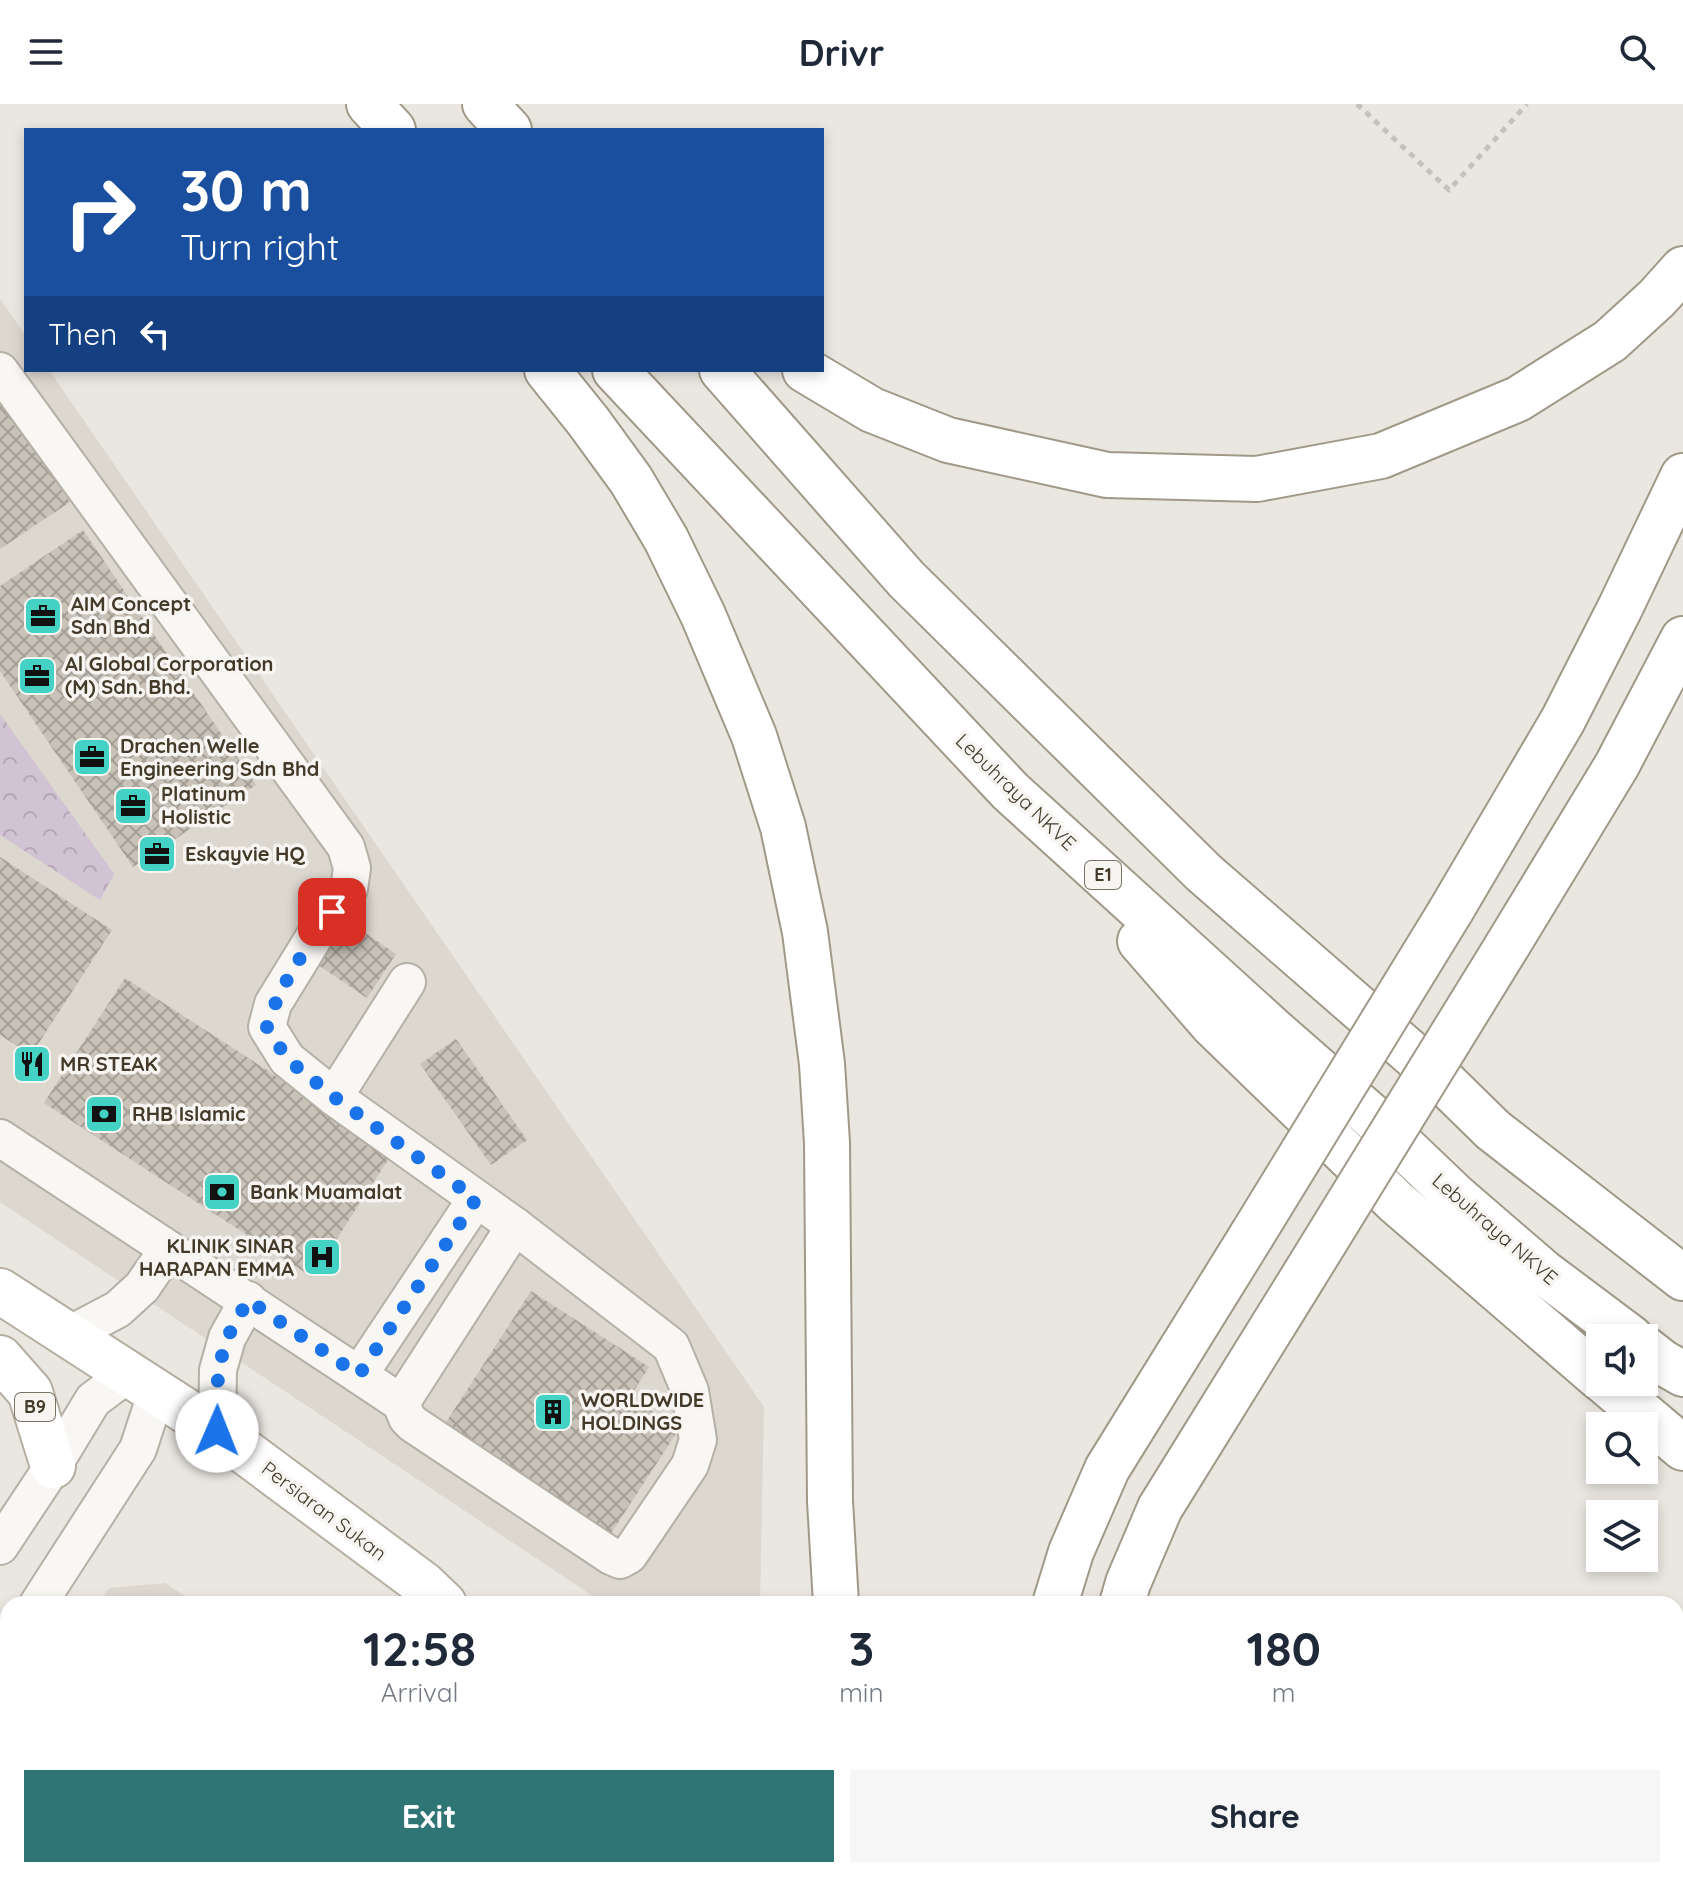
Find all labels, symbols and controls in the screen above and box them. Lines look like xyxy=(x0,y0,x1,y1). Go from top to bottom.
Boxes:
icon: menu xyxy=(24,30,68,74)
text: Drivr xyxy=(799,30,884,75)
icon: search xyxy=(1615,30,1659,74)
text: 30 m xyxy=(180,155,312,225)
icon: right xyxy=(48,160,152,264)
text: Turn right xyxy=(180,224,339,269)
icon: left xyxy=(133,312,177,356)
text: Then xyxy=(48,315,117,353)
place label: AIM Concept Sdn Bhd xyxy=(71,591,191,639)
office icon: AIM Concept Sdn Bhd xyxy=(22,595,64,637)
place label: Al Global Corporation (M) Sdn. Bhd. xyxy=(65,651,274,699)
office icon: Al Global Corporation (M) Sdn. Bhd. xyxy=(16,655,58,697)
street label: Lebuhraya NKVE xyxy=(951,728,1082,855)
place label: Drachen Welle Engineering Sdn Bhd xyxy=(120,733,319,781)
office icon: Drachen Welle Engineering Sdn Bhd xyxy=(71,736,113,778)
place label: Platinum Holistic xyxy=(161,781,246,829)
office icon: Platinum Holistic xyxy=(112,785,154,827)
office icon: Eskayvie HQ xyxy=(136,833,178,875)
place label: Eskayvie HQ xyxy=(185,841,305,866)
road number: E1 xyxy=(1085,861,1121,889)
pin xyxy=(298,878,366,946)
icon: arrive xyxy=(310,890,354,934)
restaurant icon: MR STEAK xyxy=(11,1043,53,1085)
place label: MR STEAK xyxy=(60,1051,158,1076)
bank icon: RHB Islamic xyxy=(83,1093,125,1135)
place label: RHB Islamic xyxy=(132,1101,245,1126)
street label: Lebuhraya NKVE xyxy=(1428,1167,1563,1290)
bank icon: Bank Muamalat xyxy=(201,1171,243,1213)
place label: Bank Muamalat xyxy=(250,1179,402,1204)
place label: KLINIK SINAR HARAPAN EMMA xyxy=(139,1233,294,1281)
hospital icon: KLINIK SINAR HARAPAN EMMA xyxy=(301,1236,343,1278)
map controls xyxy=(1586,1324,1658,1572)
button: sound xyxy=(1586,1324,1658,1396)
place label: WORLDWIDE HOLDINGS xyxy=(581,1387,704,1435)
position arrow xyxy=(175,1389,259,1473)
building icon: WORLDWIDE HOLDINGS xyxy=(532,1391,574,1433)
road number: B9 xyxy=(15,1393,55,1421)
button: search xyxy=(1586,1412,1658,1484)
street label: Persiaran Sukan xyxy=(257,1455,392,1566)
button: layers xyxy=(1586,1500,1658,1572)
text: 12:58 xyxy=(363,1618,476,1678)
text: 3 xyxy=(848,1618,874,1678)
text: 180 xyxy=(1247,1618,1321,1678)
text: Arrival xyxy=(381,1676,459,1709)
text: min xyxy=(839,1676,883,1709)
text: m xyxy=(1272,1676,1296,1709)
button: Exit xyxy=(24,1770,834,1862)
button: Share xyxy=(850,1770,1660,1862)

